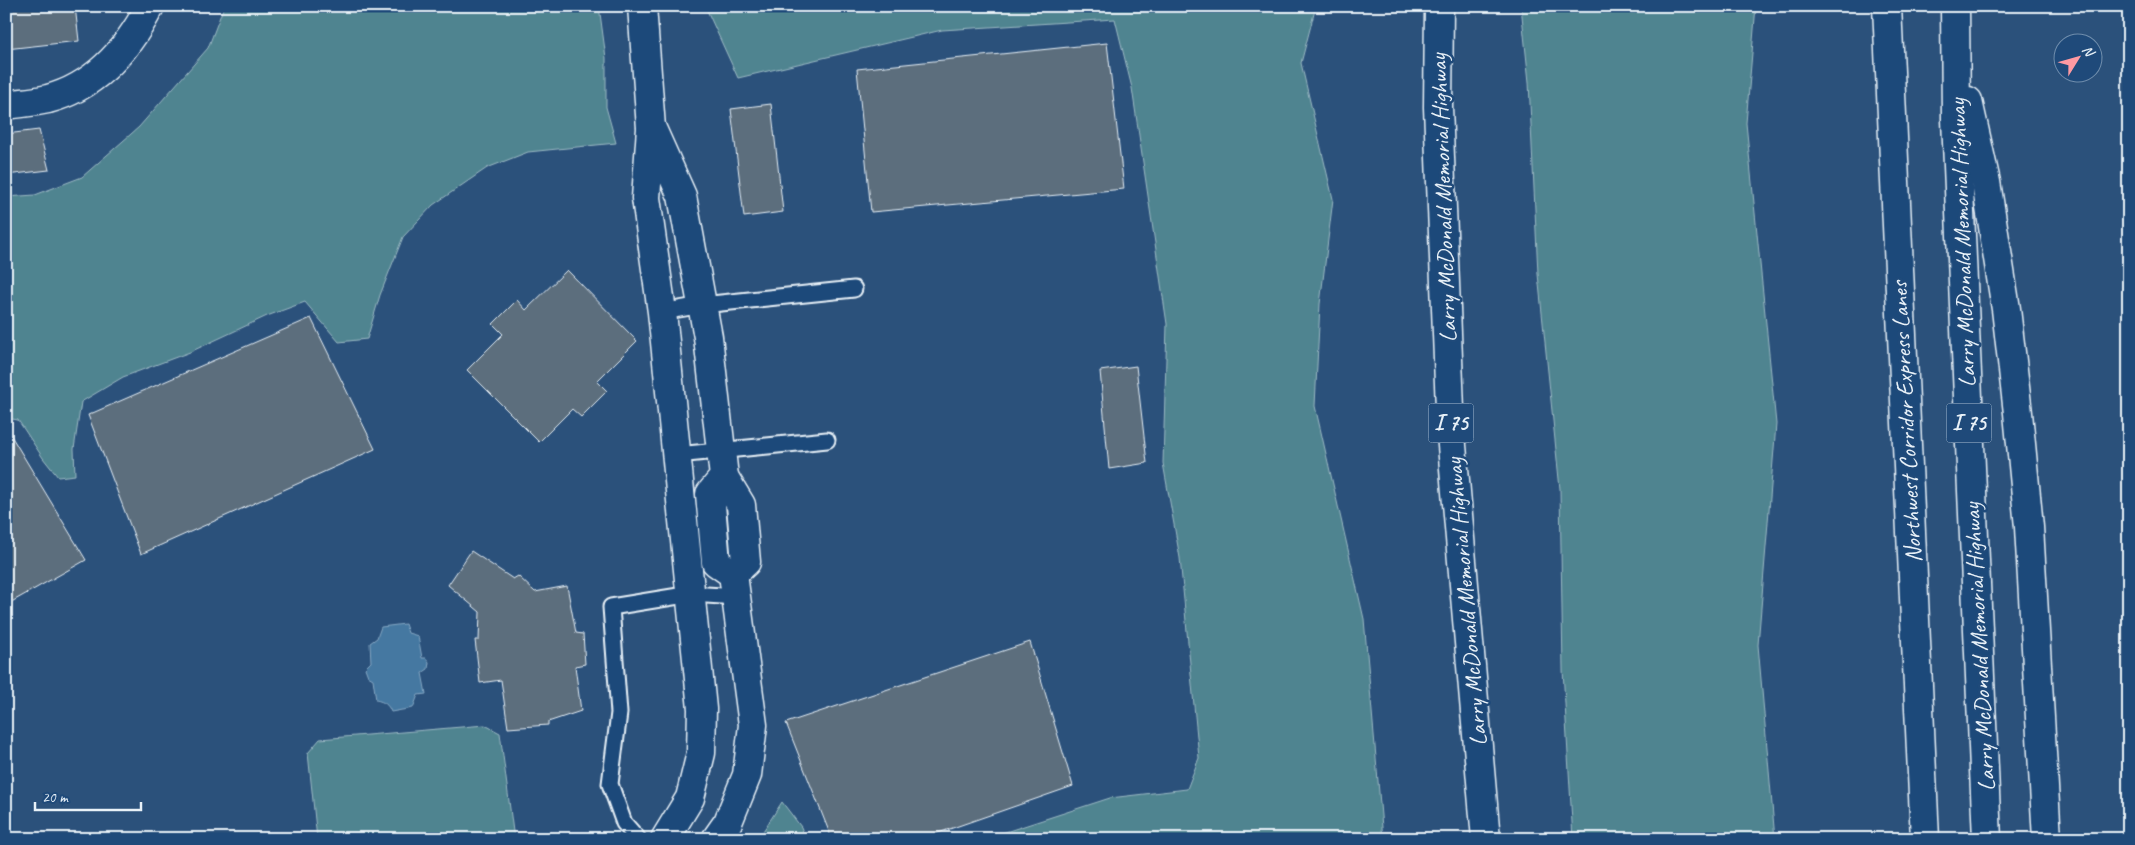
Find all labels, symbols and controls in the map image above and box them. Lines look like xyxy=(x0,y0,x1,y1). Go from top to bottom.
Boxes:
north arrow xyxy=(2052,32,2102,82)
text: N xyxy=(2079,42,2099,61)
street label: Larry McDonald Memorial Highway xyxy=(1423,51,1463,343)
street label: Larry McDonald Memorial Highway xyxy=(1942,96,1982,388)
street label: Northwest Corridor Express Lanes xyxy=(1884,279,1928,563)
road number: I 75 xyxy=(1428,403,1474,442)
road number: I 75 xyxy=(1946,403,1992,442)
street label: Larry McDonald Memorial Highway xyxy=(1438,455,1494,747)
street label: Larry McDonald Memorial Highway xyxy=(1956,500,2002,792)
scale bar xyxy=(35,780,141,812)
text: 20 m xyxy=(42,788,69,807)

